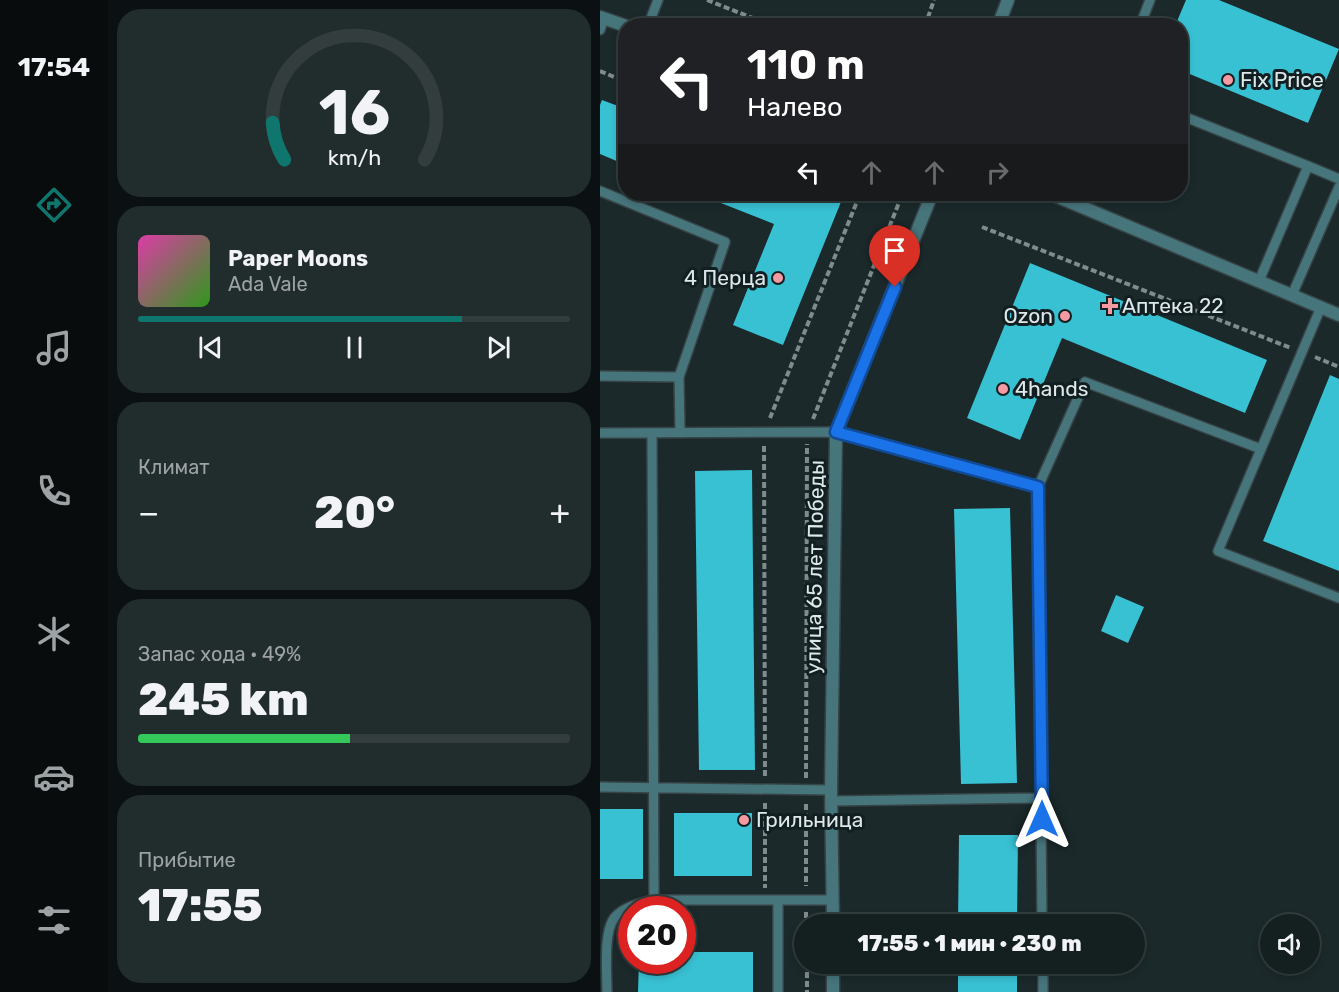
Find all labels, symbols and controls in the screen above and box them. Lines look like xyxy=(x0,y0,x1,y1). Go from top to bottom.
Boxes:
text: 110 m xyxy=(747,40,865,90)
icon: left xyxy=(648,42,726,120)
text: 17:54 xyxy=(18,51,90,83)
place label: Fix Price xyxy=(1240,67,1324,92)
marker: Fix Price xyxy=(1221,73,1235,87)
text: 16 xyxy=(318,76,390,150)
text: Налево xyxy=(747,91,843,123)
text: km/h xyxy=(327,145,381,170)
icon: left xyxy=(792,156,825,189)
icon: ahead xyxy=(855,156,888,189)
icon: ahead xyxy=(918,156,951,189)
icon: right xyxy=(981,156,1014,189)
icon: directions xyxy=(33,184,75,226)
pin xyxy=(869,225,920,287)
icon: arrive xyxy=(878,234,911,267)
text: Paper Moons xyxy=(228,245,368,272)
place label: 4 Перца xyxy=(684,265,766,290)
marker: 4 Перца xyxy=(771,271,785,285)
text: Ada Vale xyxy=(228,272,308,296)
place label: Аптека 22 xyxy=(1122,293,1224,318)
marker: Аптека 22 xyxy=(1103,299,1117,313)
place label: Ozon xyxy=(1003,303,1053,328)
marker: Ozon xyxy=(1058,309,1072,323)
icon: music xyxy=(33,327,75,369)
icon: previous xyxy=(194,331,227,364)
icon: pause xyxy=(338,331,371,364)
icon: next xyxy=(482,331,515,364)
place label: 4hands xyxy=(1015,376,1088,401)
marker: 4hands xyxy=(996,382,1010,396)
text: Климат xyxy=(138,455,210,479)
street label: улица 65 лет Победы xyxy=(800,460,829,674)
icon: phone xyxy=(33,470,75,512)
text: 20° xyxy=(314,486,395,539)
text: − xyxy=(138,493,159,532)
text: + xyxy=(549,493,570,532)
icon: climate xyxy=(33,613,75,655)
text: Запас хода · 49% xyxy=(138,642,301,666)
text: 245 km xyxy=(138,673,309,726)
icon: car xyxy=(33,756,75,798)
position arrow xyxy=(1010,787,1074,851)
place label: Грильница xyxy=(756,807,863,832)
marker: Грильница xyxy=(737,813,751,827)
text: Прибытие xyxy=(138,848,236,872)
text: 17:55 xyxy=(138,879,263,932)
speed limit sign: 20 xyxy=(618,896,696,974)
icon: filters xyxy=(33,899,75,941)
map controls xyxy=(1260,914,1320,974)
button: sound xyxy=(1260,914,1320,974)
text: 17:55 · 1 мин · 230 m xyxy=(857,930,1082,957)

